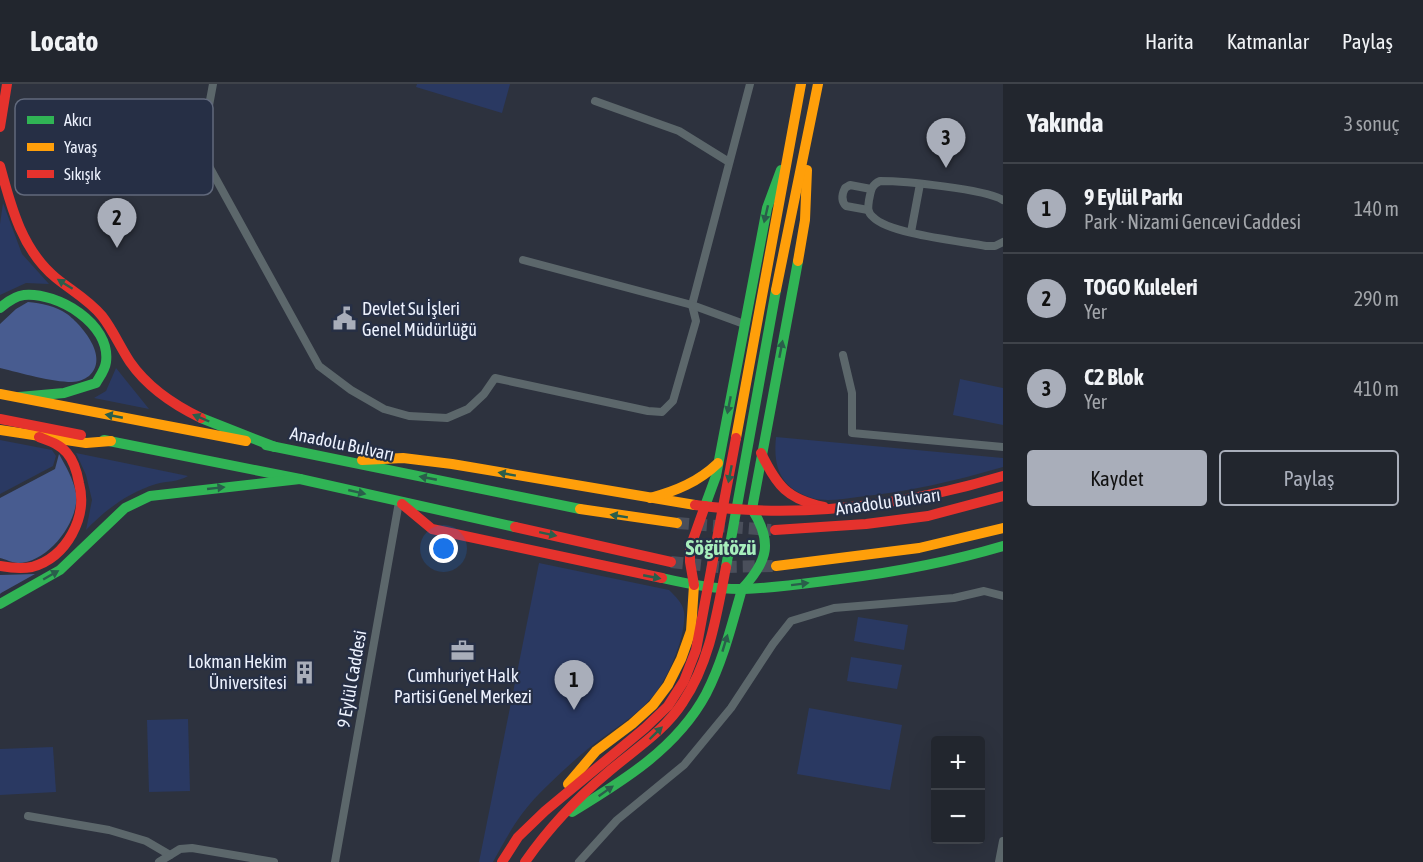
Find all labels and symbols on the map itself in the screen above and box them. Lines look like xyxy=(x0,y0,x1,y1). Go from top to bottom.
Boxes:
legend xyxy=(15,99,213,195)
text: Akıcı xyxy=(64,111,92,129)
pin: 3 xyxy=(926,118,966,168)
text: Yavaş xyxy=(64,138,97,157)
text: Sıkışık xyxy=(64,165,101,184)
pin: 2 xyxy=(98,198,136,248)
one-way arrow xyxy=(761,204,771,223)
one-way arrow xyxy=(57,278,73,289)
place label: Devlet Su İşleri Genel Müdürlüğü xyxy=(362,298,477,340)
public building icon: Devlet Su İşleri Genel Müdürlüğü xyxy=(331,306,357,332)
one-way arrow xyxy=(777,339,786,358)
one-way arrow xyxy=(724,396,733,415)
one-way arrow xyxy=(104,411,123,420)
one-way arrow xyxy=(191,413,209,423)
street label: Anadolu Bulvarı xyxy=(288,422,396,465)
one-way arrow xyxy=(725,465,734,484)
one-way arrow xyxy=(497,469,516,478)
one-way arrow xyxy=(418,473,437,482)
one-way arrow xyxy=(207,483,226,493)
street label: Anadolu Bulvarı xyxy=(834,484,942,519)
one-way arrow xyxy=(348,488,366,498)
one-way arrow xyxy=(610,511,629,520)
one-way arrow xyxy=(538,530,557,540)
your location xyxy=(429,534,458,563)
district label: Söğütözü xyxy=(685,535,757,559)
one-way arrow xyxy=(43,570,60,580)
one-way arrow xyxy=(643,573,662,582)
one-way arrow xyxy=(791,580,810,589)
street label: 9 Eylül Caddesi xyxy=(333,628,370,729)
one-way arrow xyxy=(721,634,730,652)
office icon: Cumhuriyet Halk Partisi Genel Merkezi xyxy=(450,637,476,663)
place label: Lokman Hekim Üniversitesi xyxy=(188,651,287,693)
building icon: Lokman Hekim Üniversitesi xyxy=(292,659,318,685)
pin: 1 xyxy=(554,660,594,710)
place label: Cumhuriyet Halk Partisi Genel Merkezi xyxy=(394,665,532,707)
one-way arrow xyxy=(649,726,663,740)
one-way arrow xyxy=(598,785,614,797)

